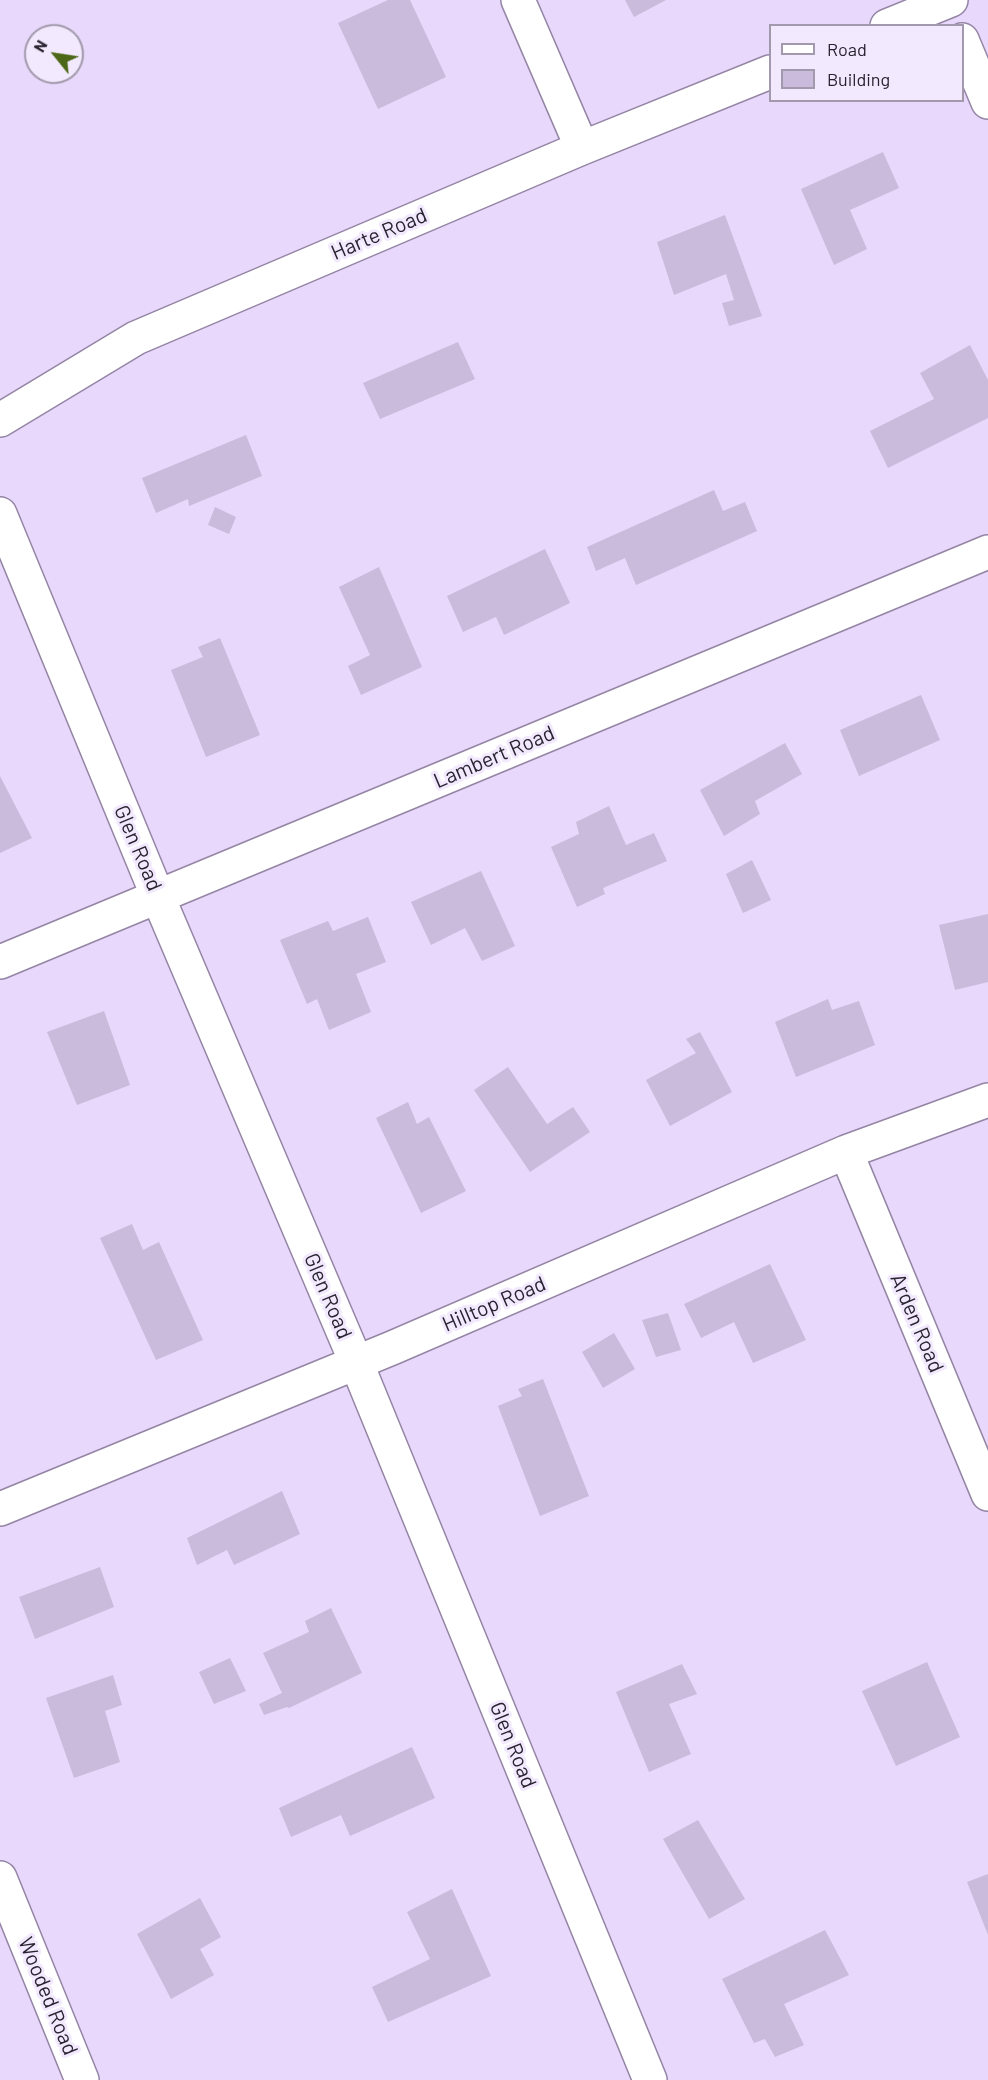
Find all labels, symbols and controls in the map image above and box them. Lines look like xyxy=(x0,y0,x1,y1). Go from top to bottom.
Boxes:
north arrow xyxy=(24,24,84,84)
legend xyxy=(769,24,964,102)
text: N xyxy=(29,36,51,55)
text: Road xyxy=(827,38,867,60)
text: Building xyxy=(827,68,890,90)
street label: Harte Road xyxy=(327,203,431,265)
street label: Lambert Road xyxy=(430,720,558,794)
street label: Glen Road xyxy=(109,801,167,895)
street label: Glen Road xyxy=(299,1249,357,1343)
street label: Arden Road xyxy=(885,1270,949,1376)
street label: Hilltop Road xyxy=(439,1271,549,1337)
street label: Glen Road xyxy=(484,1698,542,1792)
street label: Wooded Road xyxy=(13,1933,83,2059)

